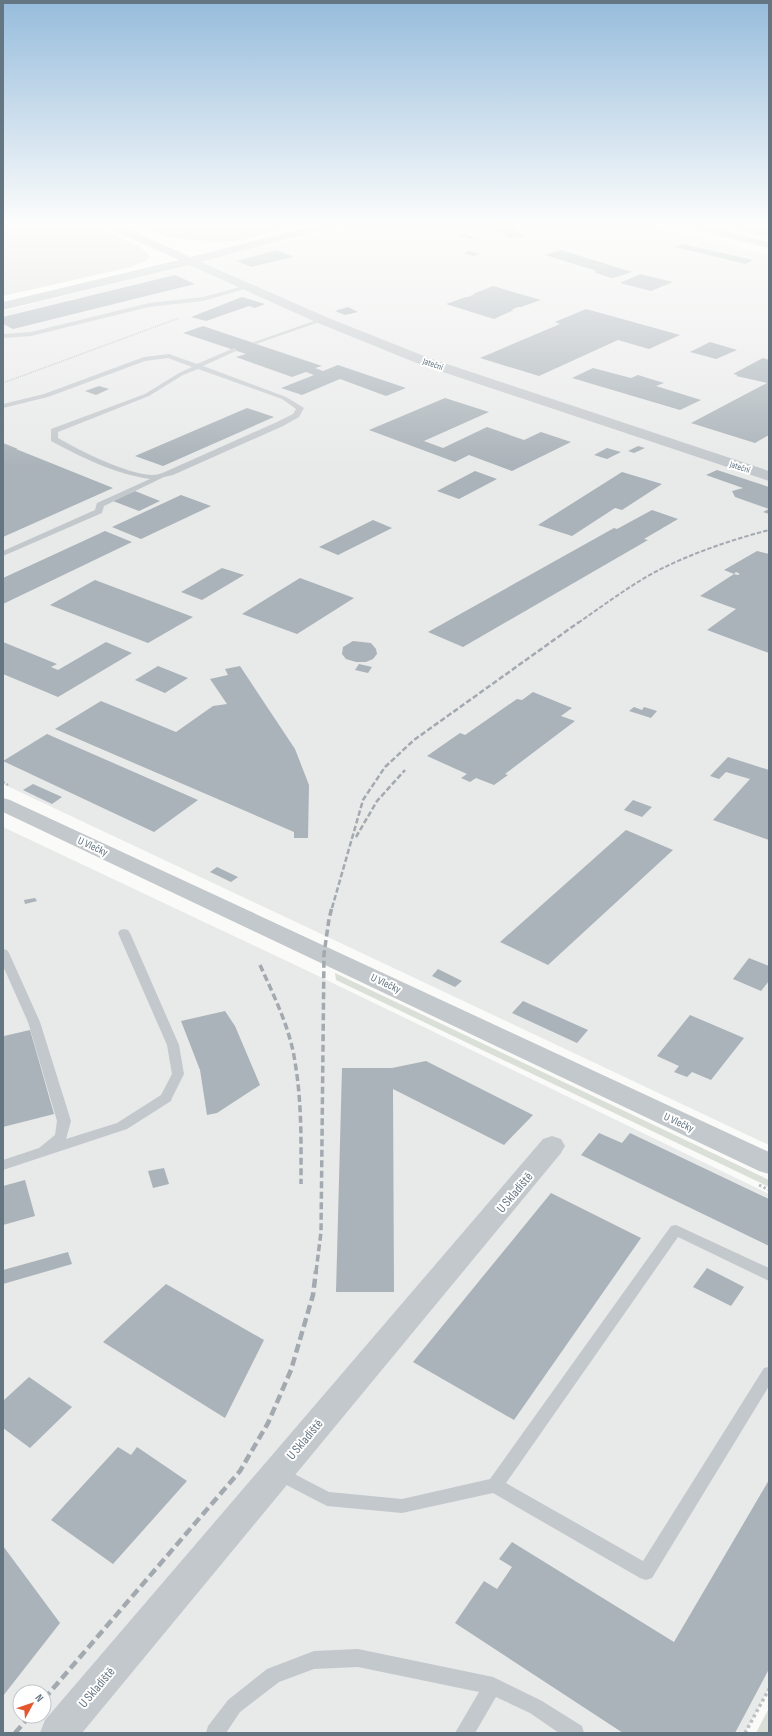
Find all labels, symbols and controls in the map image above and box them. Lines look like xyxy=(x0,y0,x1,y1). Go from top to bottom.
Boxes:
street label: Jateční xyxy=(420,356,445,373)
street label: Jateční xyxy=(727,459,752,476)
street label: U Vlečky xyxy=(76,834,110,859)
street label: U Vlečky xyxy=(369,971,403,996)
street label: U Vlečky xyxy=(662,1110,696,1135)
street label: U Skladiště xyxy=(493,1169,536,1216)
street label: U Skladiště xyxy=(283,1416,326,1463)
street label: U Skladiště xyxy=(75,1664,118,1711)
north arrow xyxy=(12,1684,52,1724)
text: N xyxy=(32,1691,46,1704)

